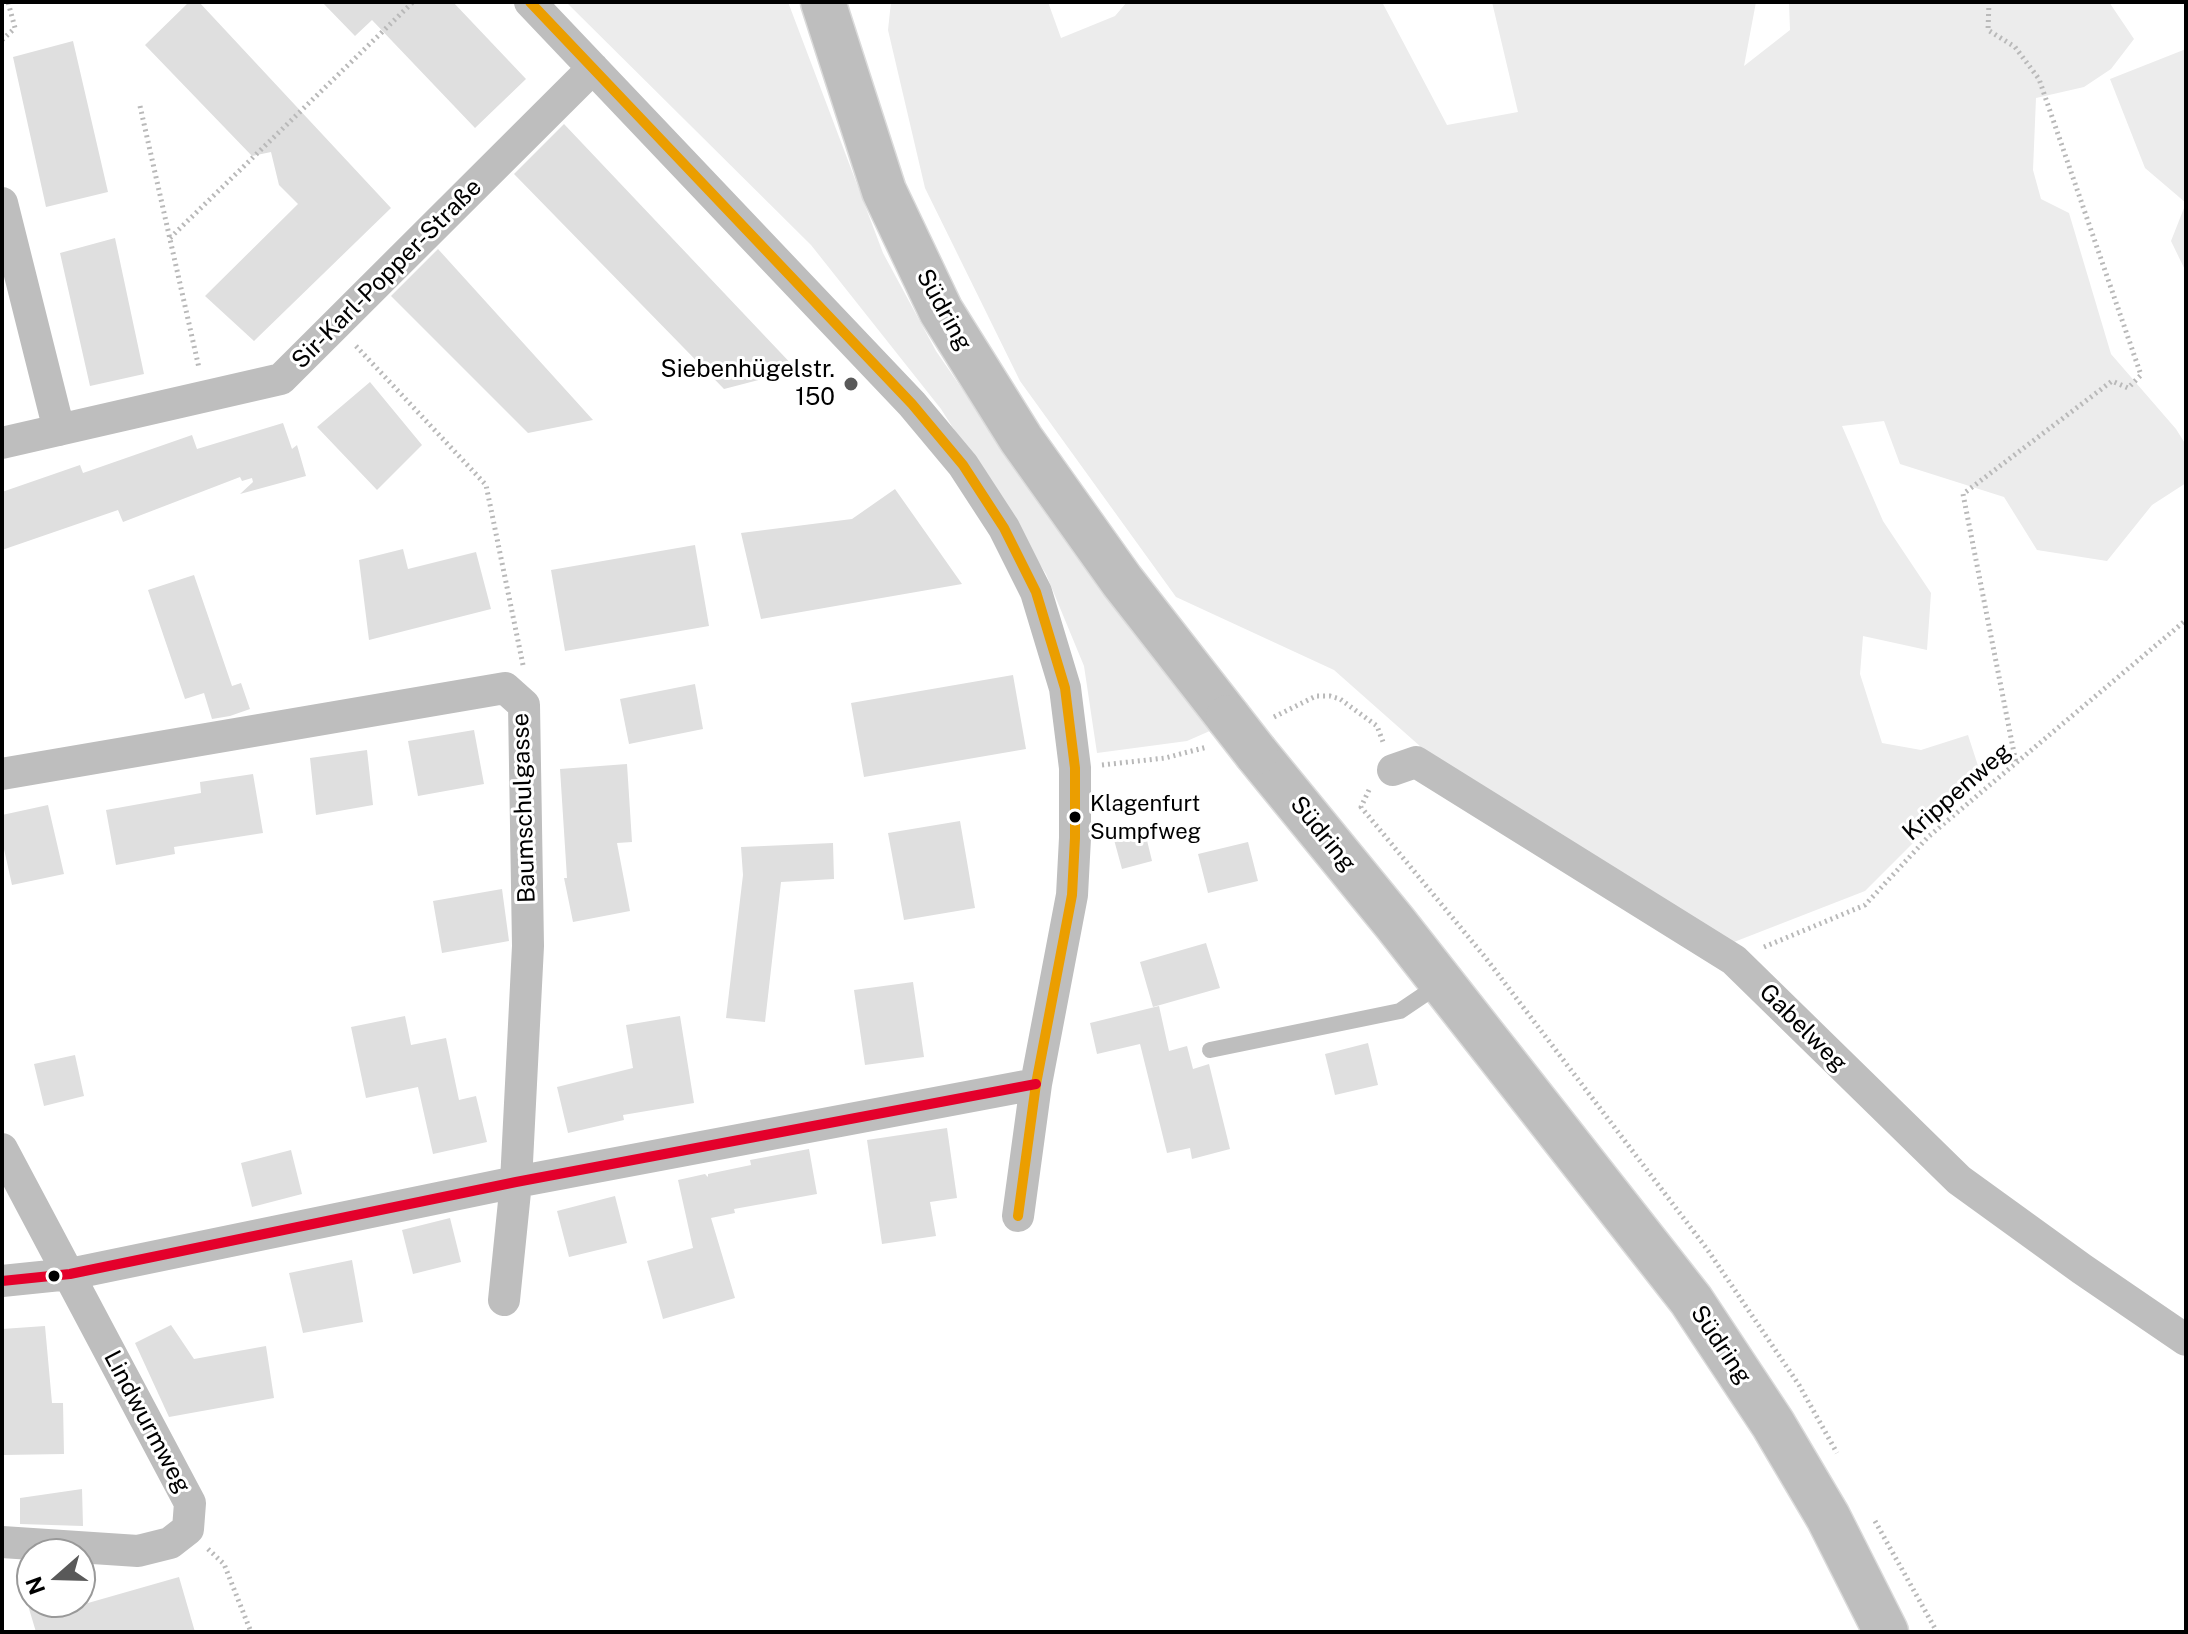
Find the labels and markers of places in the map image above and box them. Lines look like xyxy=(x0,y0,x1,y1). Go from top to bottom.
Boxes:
place label: Siebenhügelstr. 150 xyxy=(661,356,835,412)
marker: Siebenhügelstr. 150 xyxy=(842,375,860,393)
place label: Klagenfurt Sumpfweg xyxy=(1090,791,1201,842)
marker: Klagenfurt Sumpfweg xyxy=(1067,809,1083,825)
unlabelled marker xyxy=(46,1268,62,1284)

